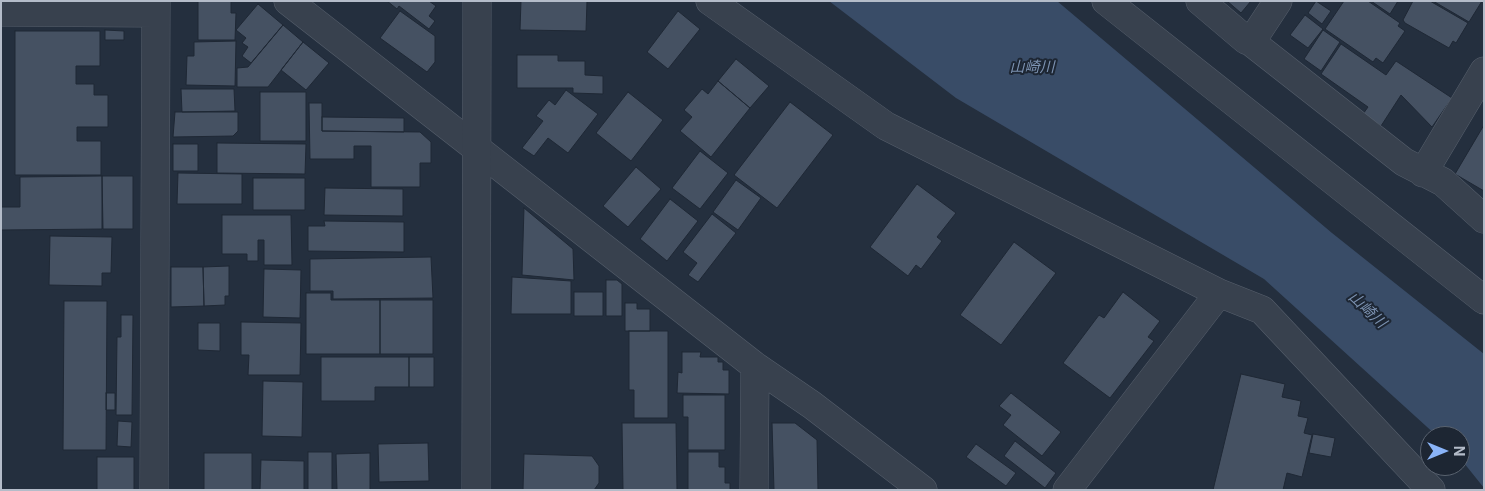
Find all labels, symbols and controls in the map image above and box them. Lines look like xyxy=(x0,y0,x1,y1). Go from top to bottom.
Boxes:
water label: 山崎川 xyxy=(1010,58,1054,76)
water label: 山崎川 xyxy=(1344,288,1390,332)
north arrow xyxy=(1420,426,1470,476)
text: N xyxy=(1451,446,1468,456)

